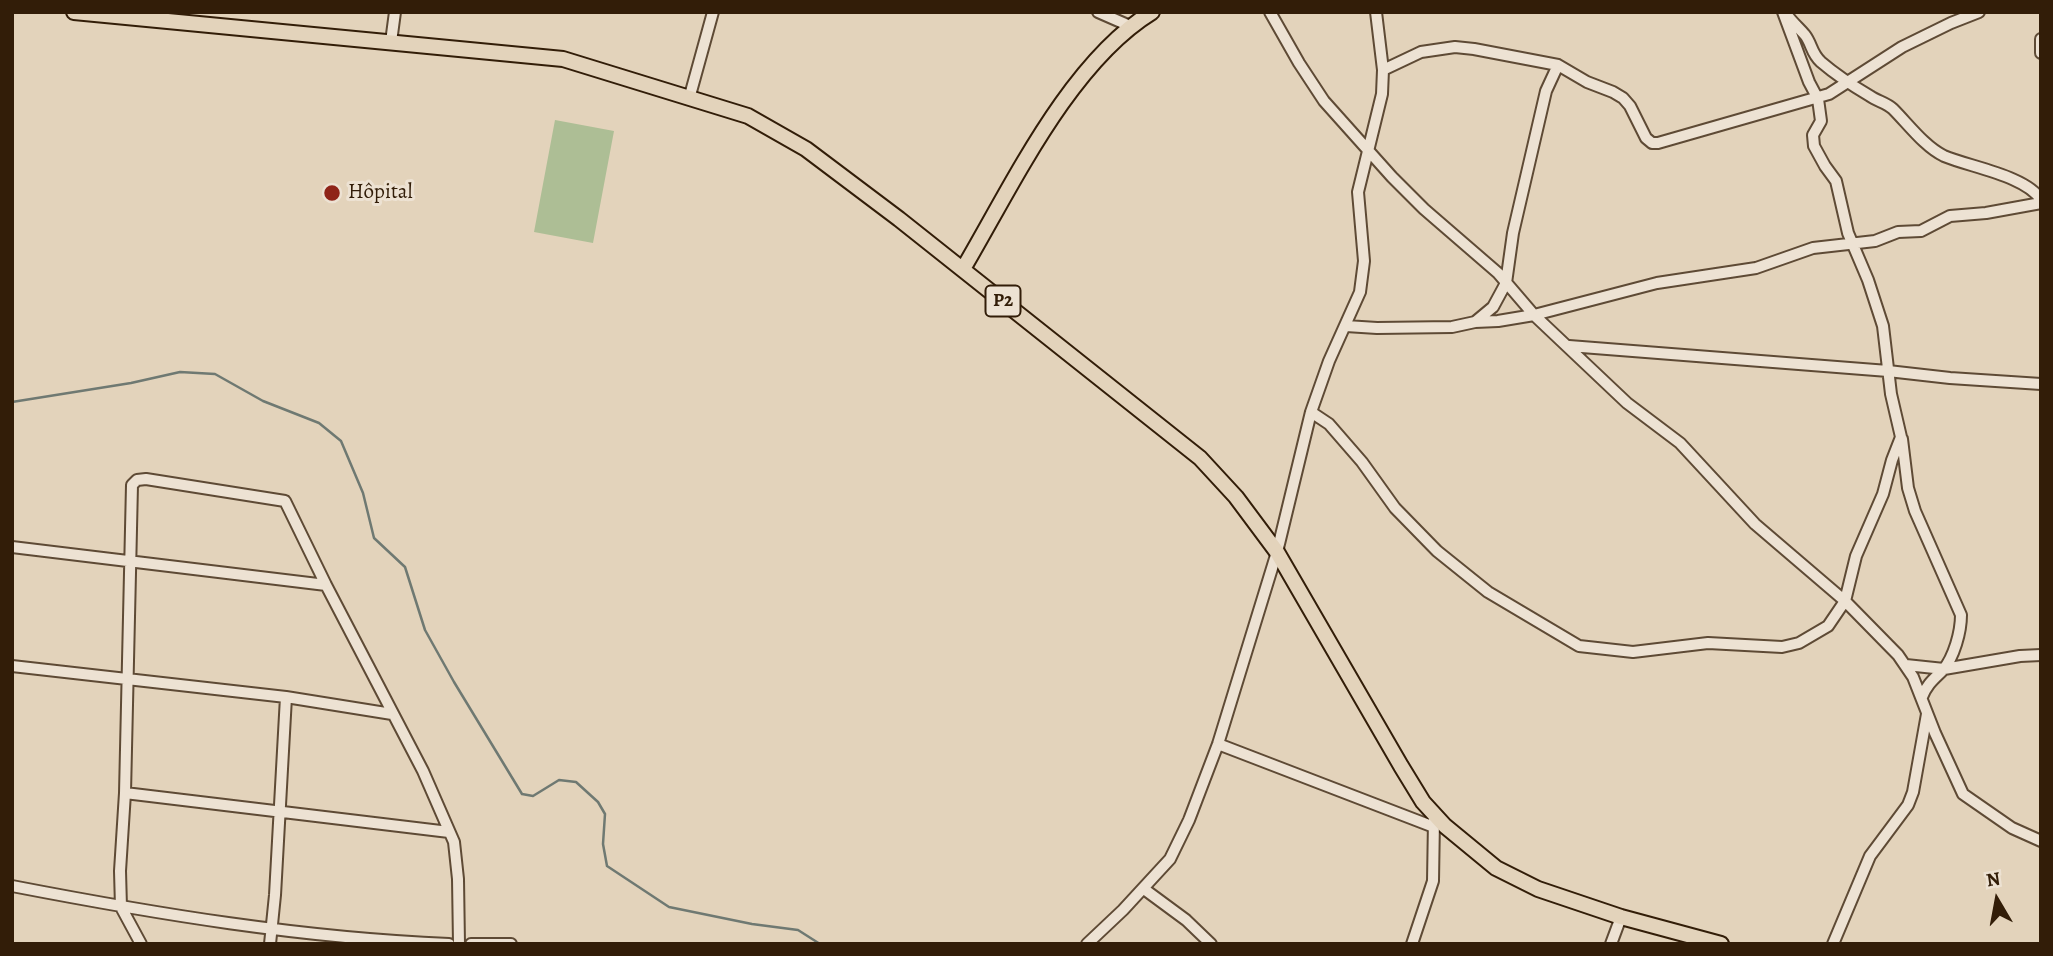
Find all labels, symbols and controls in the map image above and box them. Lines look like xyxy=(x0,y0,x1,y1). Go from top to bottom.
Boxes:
place label: Hôpital xyxy=(348,180,413,206)
marker: Hôpital xyxy=(322,183,342,203)
road number: P2 xyxy=(986,286,1020,316)
north arrow xyxy=(1962,865,2032,935)
text: N xyxy=(1984,865,2002,893)

